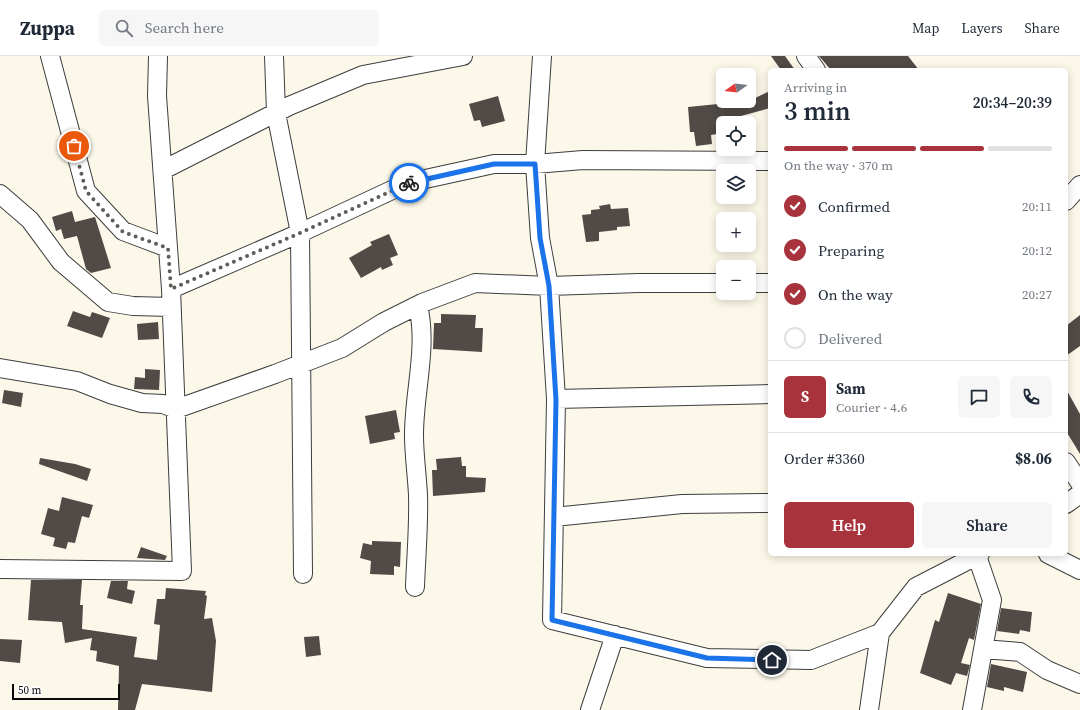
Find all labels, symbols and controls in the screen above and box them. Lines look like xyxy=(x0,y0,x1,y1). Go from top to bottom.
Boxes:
search box xyxy=(99,10,379,46)
text: Zuppa xyxy=(20,15,75,41)
icon: search xyxy=(113,17,135,39)
text: Search here xyxy=(145,17,224,38)
text: Map xyxy=(912,18,939,38)
text: Layers xyxy=(961,18,1003,38)
text: Share xyxy=(1025,18,1060,38)
north arrow xyxy=(716,68,756,108)
map controls xyxy=(716,68,756,300)
text: Arriving in xyxy=(784,79,847,96)
text: 20:34–20:39 xyxy=(973,92,1052,113)
text: 3 min xyxy=(784,93,851,129)
button: locate xyxy=(716,116,756,156)
pin xyxy=(57,129,91,163)
icon: bag xyxy=(63,135,85,157)
text: On the way · 370 m xyxy=(784,157,893,174)
courier xyxy=(389,163,429,203)
button: layers xyxy=(716,164,756,204)
icon: bike xyxy=(398,172,420,194)
icon: check xyxy=(784,195,806,217)
text: Confirmed xyxy=(818,196,890,217)
text: 20:11 xyxy=(1022,198,1052,215)
button: + xyxy=(716,212,756,252)
icon: check xyxy=(784,239,806,261)
text: Preparing xyxy=(818,240,884,261)
text: 20:12 xyxy=(1022,242,1052,259)
button: − xyxy=(716,260,756,300)
icon: check xyxy=(784,283,806,305)
text: On the way xyxy=(818,284,893,305)
text: 20:27 xyxy=(1022,286,1052,303)
text: Delivered xyxy=(818,328,882,349)
button: chat xyxy=(958,376,1000,418)
button: phone xyxy=(1010,376,1052,418)
text: Sam xyxy=(836,378,866,399)
text: S xyxy=(801,386,809,407)
text: Courier · 4.6 xyxy=(836,399,907,416)
text: Order #3360 xyxy=(784,448,865,469)
text: $8.06 xyxy=(1015,448,1052,469)
button: Help xyxy=(784,502,914,548)
button: Share xyxy=(922,502,1052,548)
pin xyxy=(755,643,789,677)
icon: home xyxy=(761,649,783,671)
scale bar xyxy=(12,682,120,701)
text: 50 m xyxy=(18,683,41,698)

